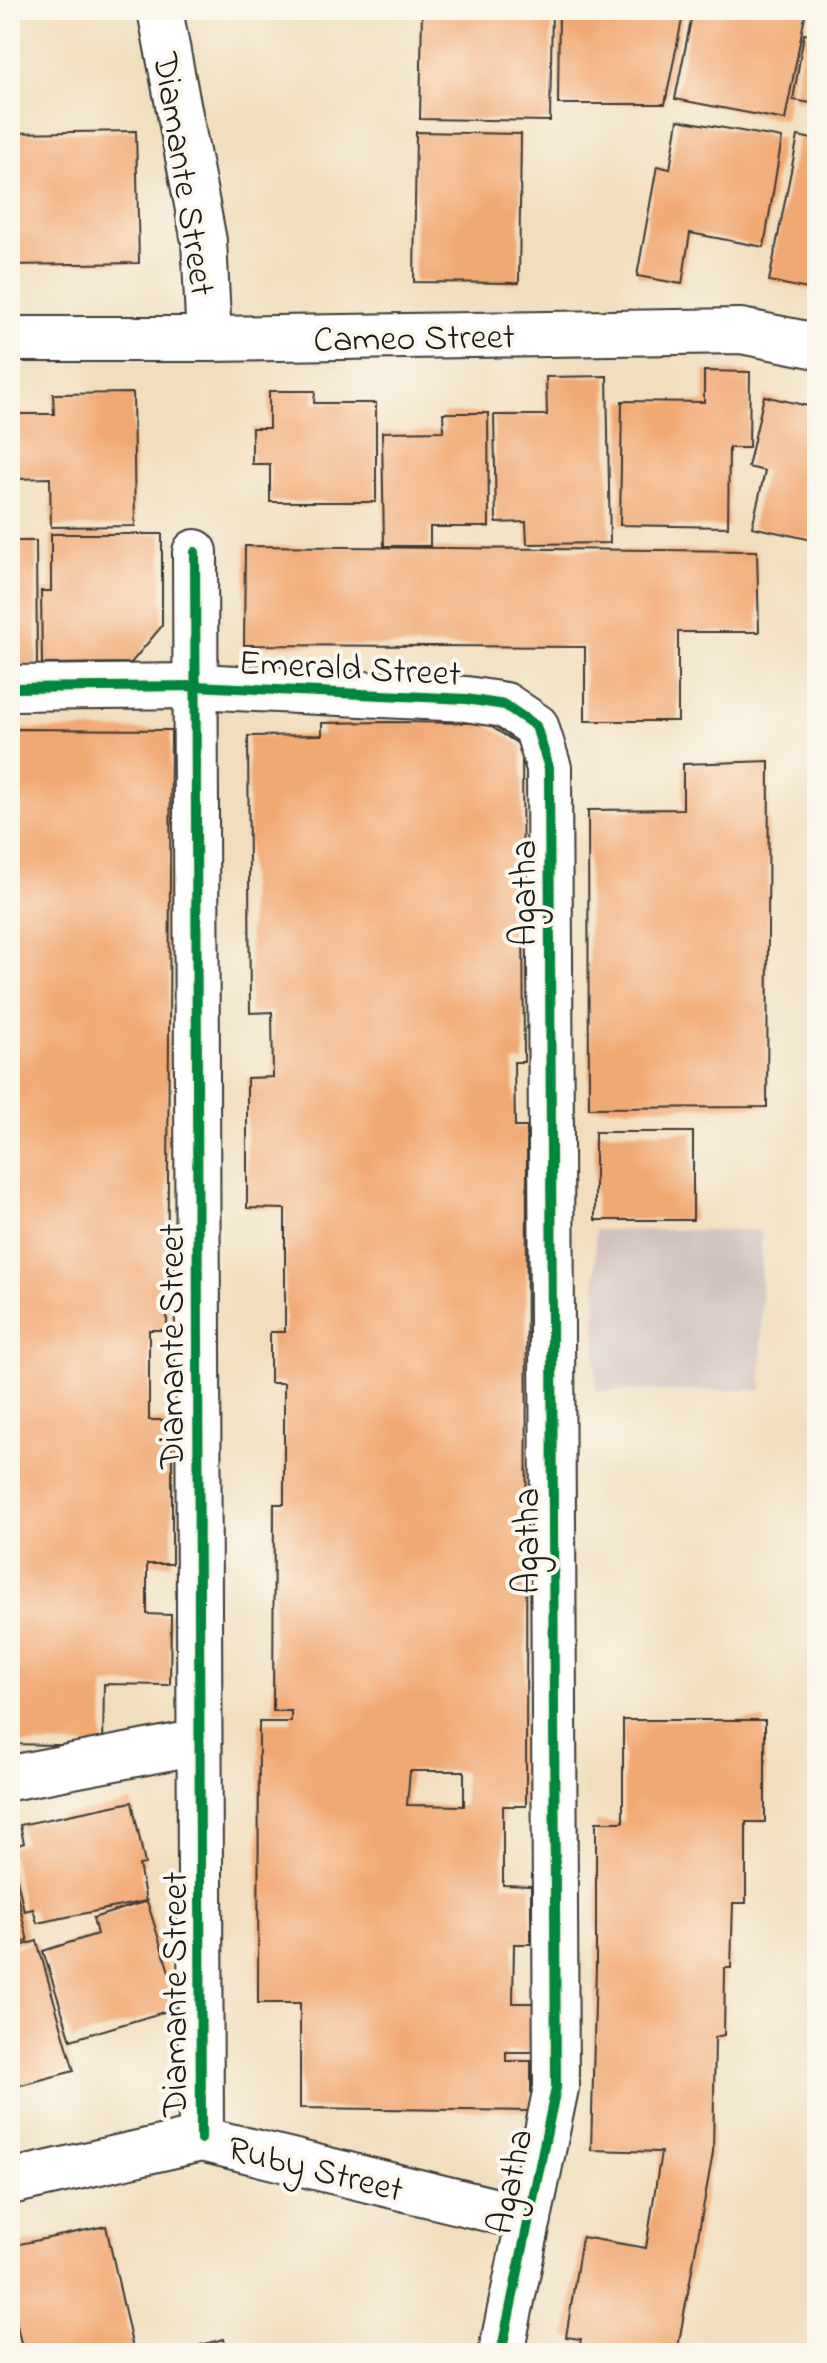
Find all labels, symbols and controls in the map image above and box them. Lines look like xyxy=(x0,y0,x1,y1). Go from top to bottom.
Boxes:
street label: Diamante Street xyxy=(136,48,227,300)
street label: Cameo Street xyxy=(313,312,515,369)
street label: Emerald Street xyxy=(237,638,462,703)
street label: Agatha xyxy=(500,840,553,946)
street label: Diamante Street xyxy=(148,1223,201,1470)
street label: Agatha xyxy=(503,1488,556,1594)
street label: Diamante Street xyxy=(151,1871,204,2118)
street label: Ruby Street xyxy=(222,2124,408,2219)
street label: Agatha xyxy=(475,2124,549,2240)

